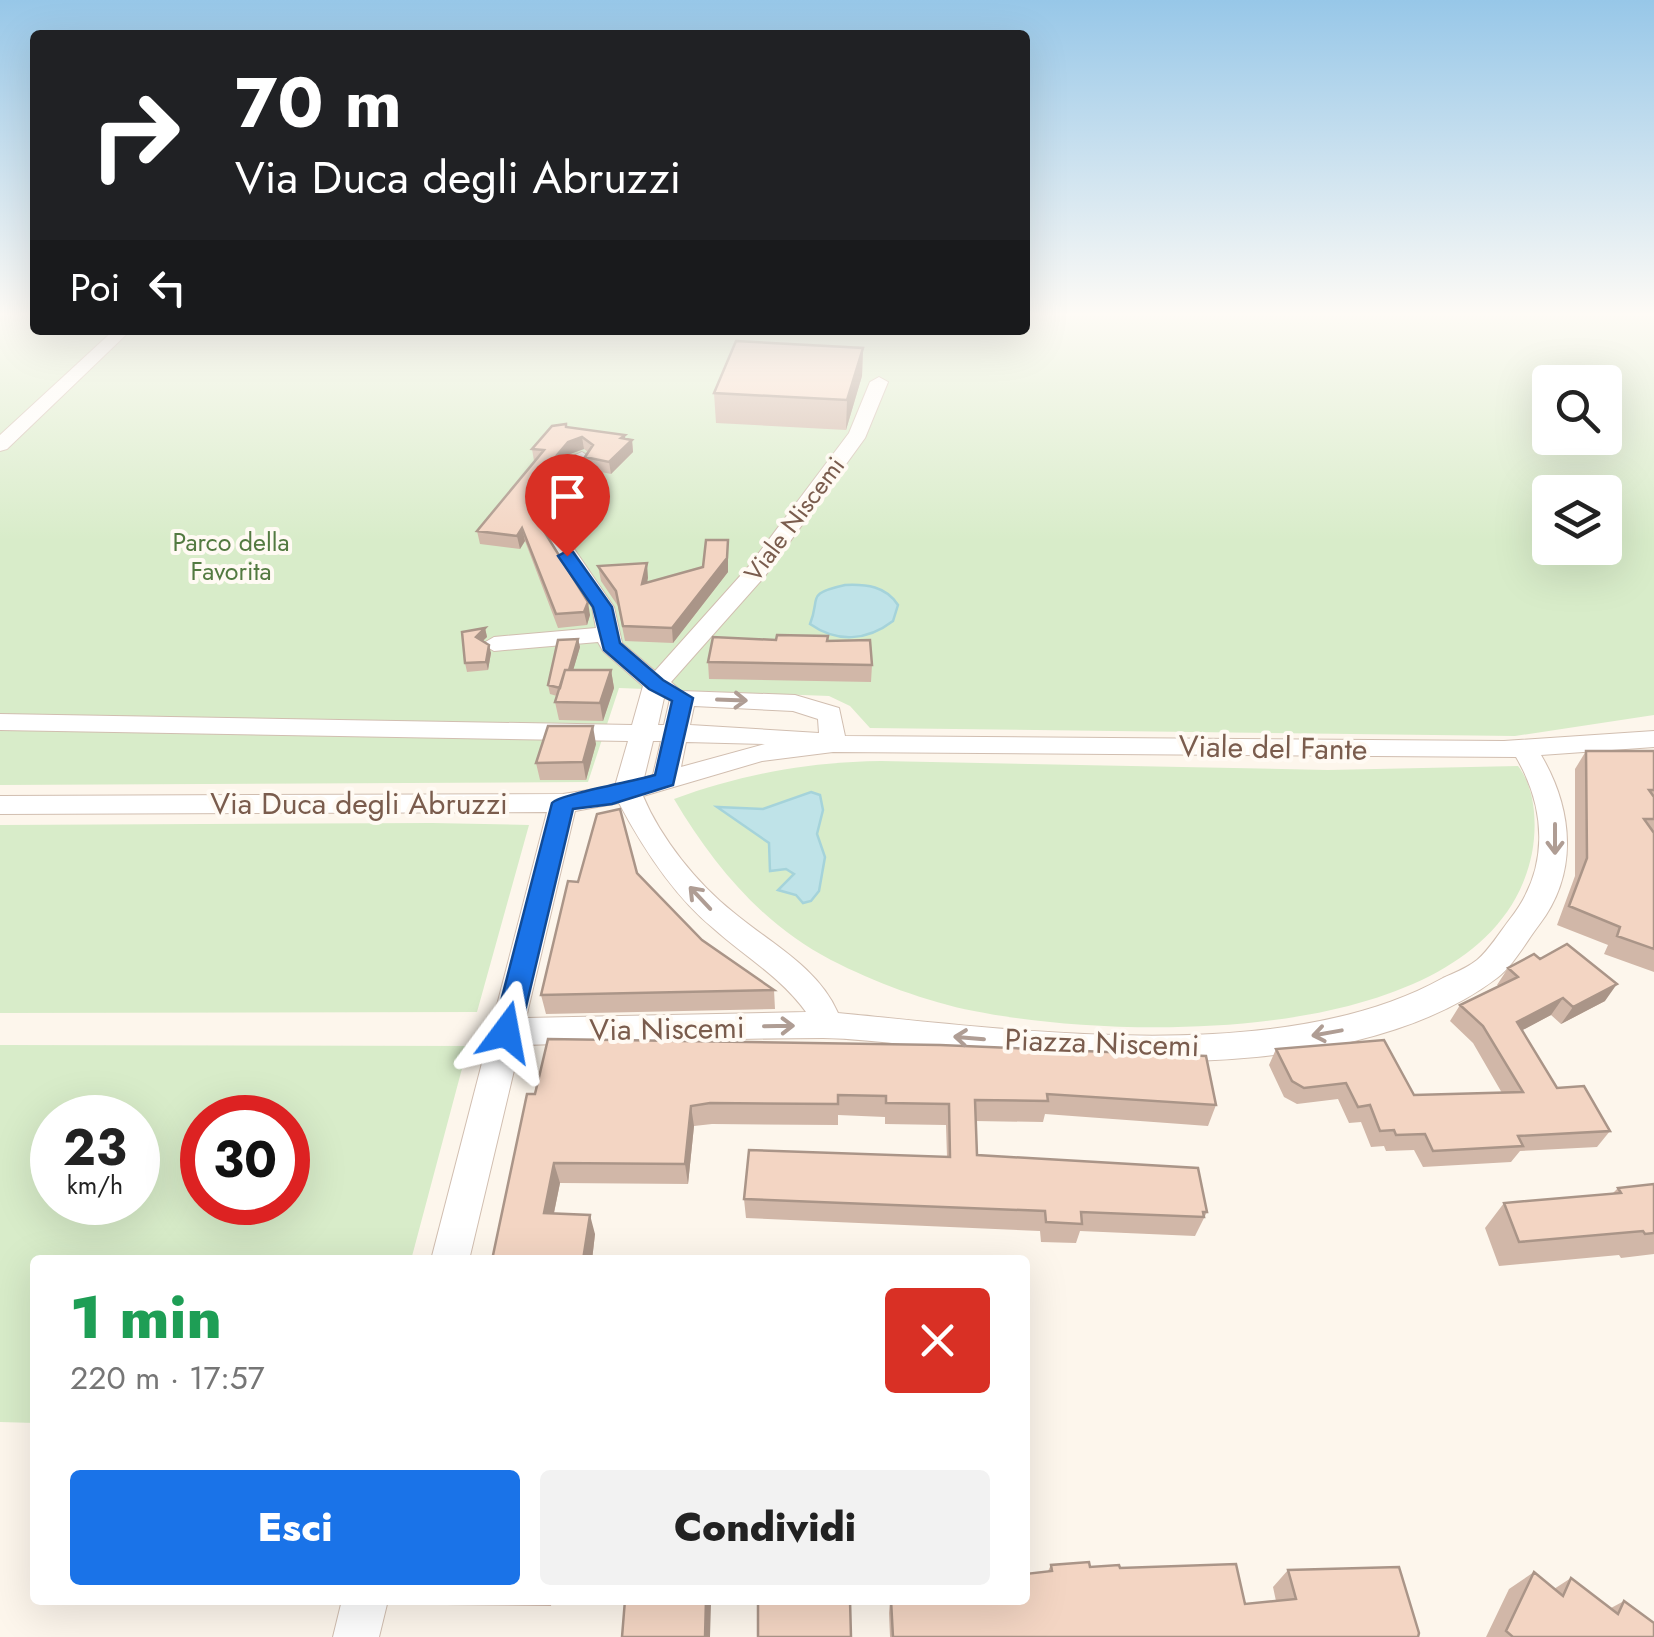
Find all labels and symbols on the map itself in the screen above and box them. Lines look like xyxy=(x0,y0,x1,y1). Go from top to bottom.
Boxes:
street label: Viale Niscemi xyxy=(735,449,853,589)
pin xyxy=(525,454,610,557)
park label: Parco della Favorita xyxy=(173,524,289,589)
one-way arrow xyxy=(715,691,747,710)
street label: Viale del Fante xyxy=(1178,724,1368,771)
street label: Via Duca degli Abruzzi xyxy=(210,782,508,825)
one-way arrow xyxy=(1546,822,1564,855)
one-way arrow xyxy=(688,887,712,911)
position arrow xyxy=(454,980,558,1084)
street label: Via Niscemi xyxy=(589,1006,745,1051)
one-way arrow xyxy=(762,1017,794,1036)
street label: Piazza Niscemi xyxy=(1004,1018,1200,1067)
one-way arrow xyxy=(1311,1024,1344,1043)
one-way arrow xyxy=(953,1028,985,1047)
speed limit sign: 30 xyxy=(180,1095,310,1225)

